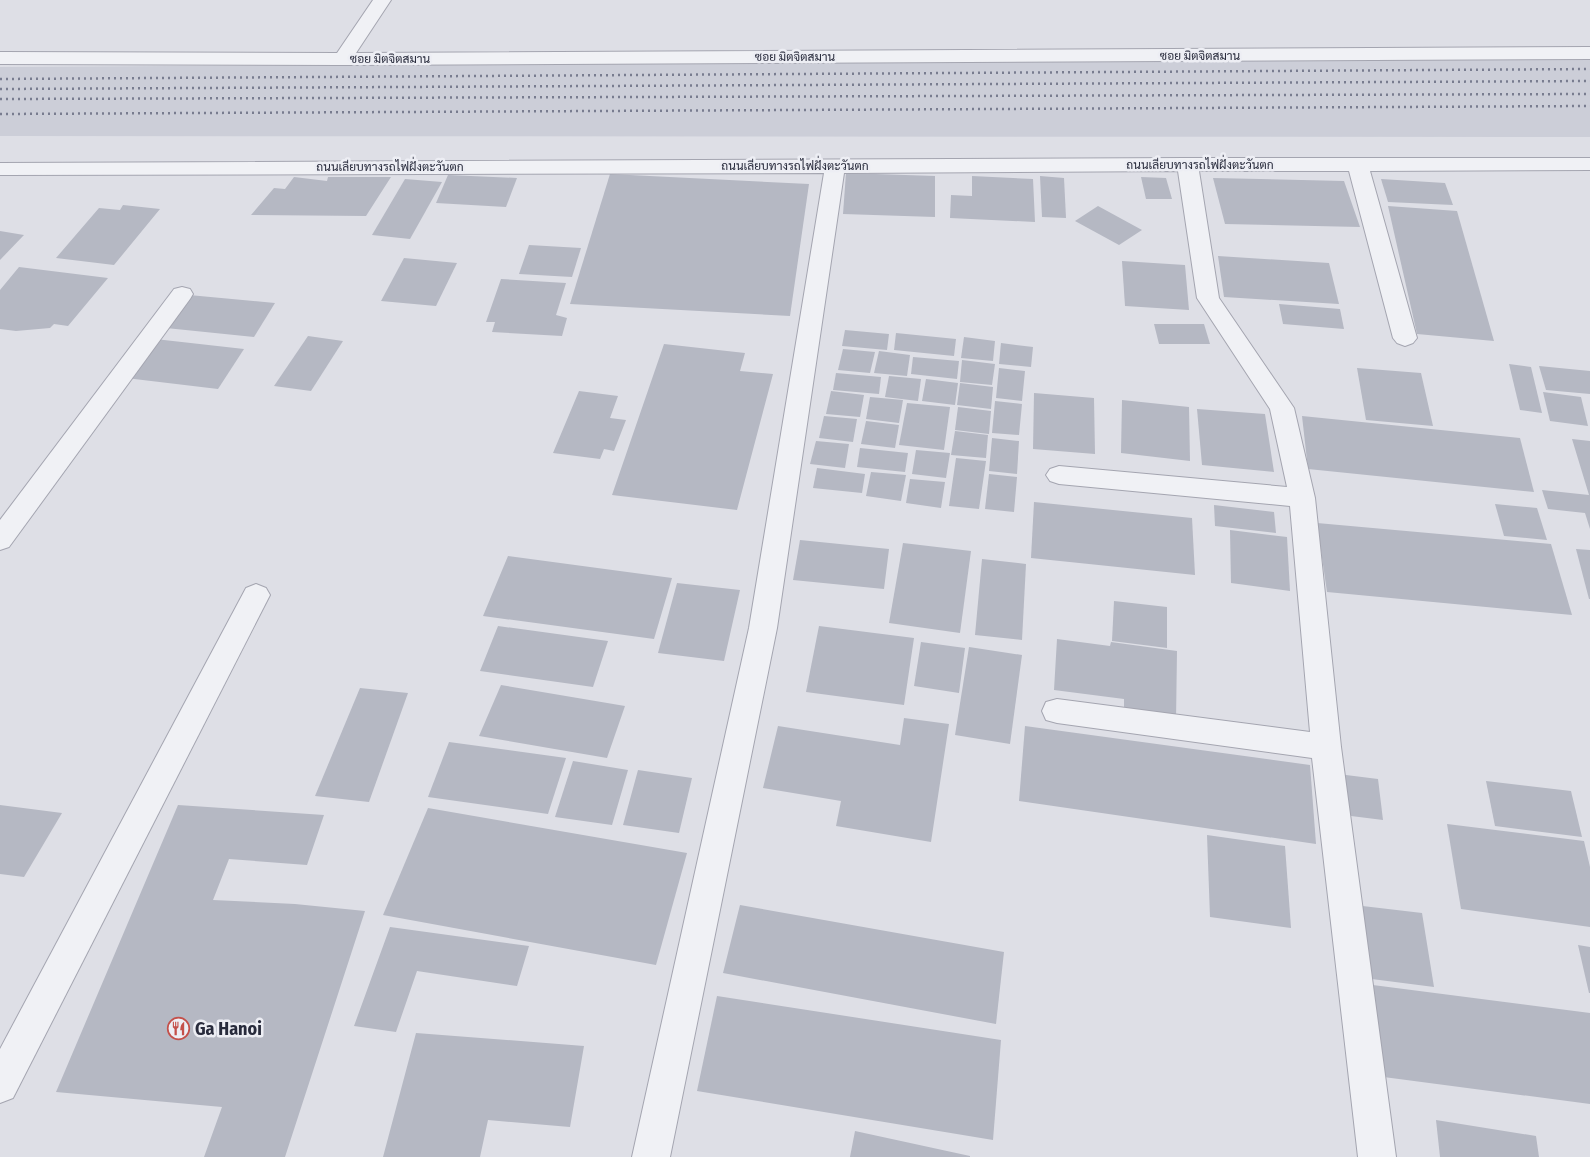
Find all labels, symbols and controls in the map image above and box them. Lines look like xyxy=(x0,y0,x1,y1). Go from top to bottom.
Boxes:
street label: ซอย มิตจิตสมาน xyxy=(1160,49,1241,63)
street label: ซอย มิตจิตสมาน xyxy=(755,50,836,64)
street label: ซอย มิตจิตสมาน xyxy=(350,52,431,66)
street label: ถนนเลียบทางรถไฟฝั่งตะวันตก xyxy=(1126,154,1274,172)
street label: ถนนเลียบทางรถไฟฝั่งตะวันตก xyxy=(721,155,869,173)
street label: ถนนเลียบทางรถไฟฝั่งตะวันตก xyxy=(316,156,464,174)
restaurant icon: Ga Hanoi xyxy=(167,1017,191,1041)
place label: Ga Hanoi xyxy=(195,1018,262,1040)

